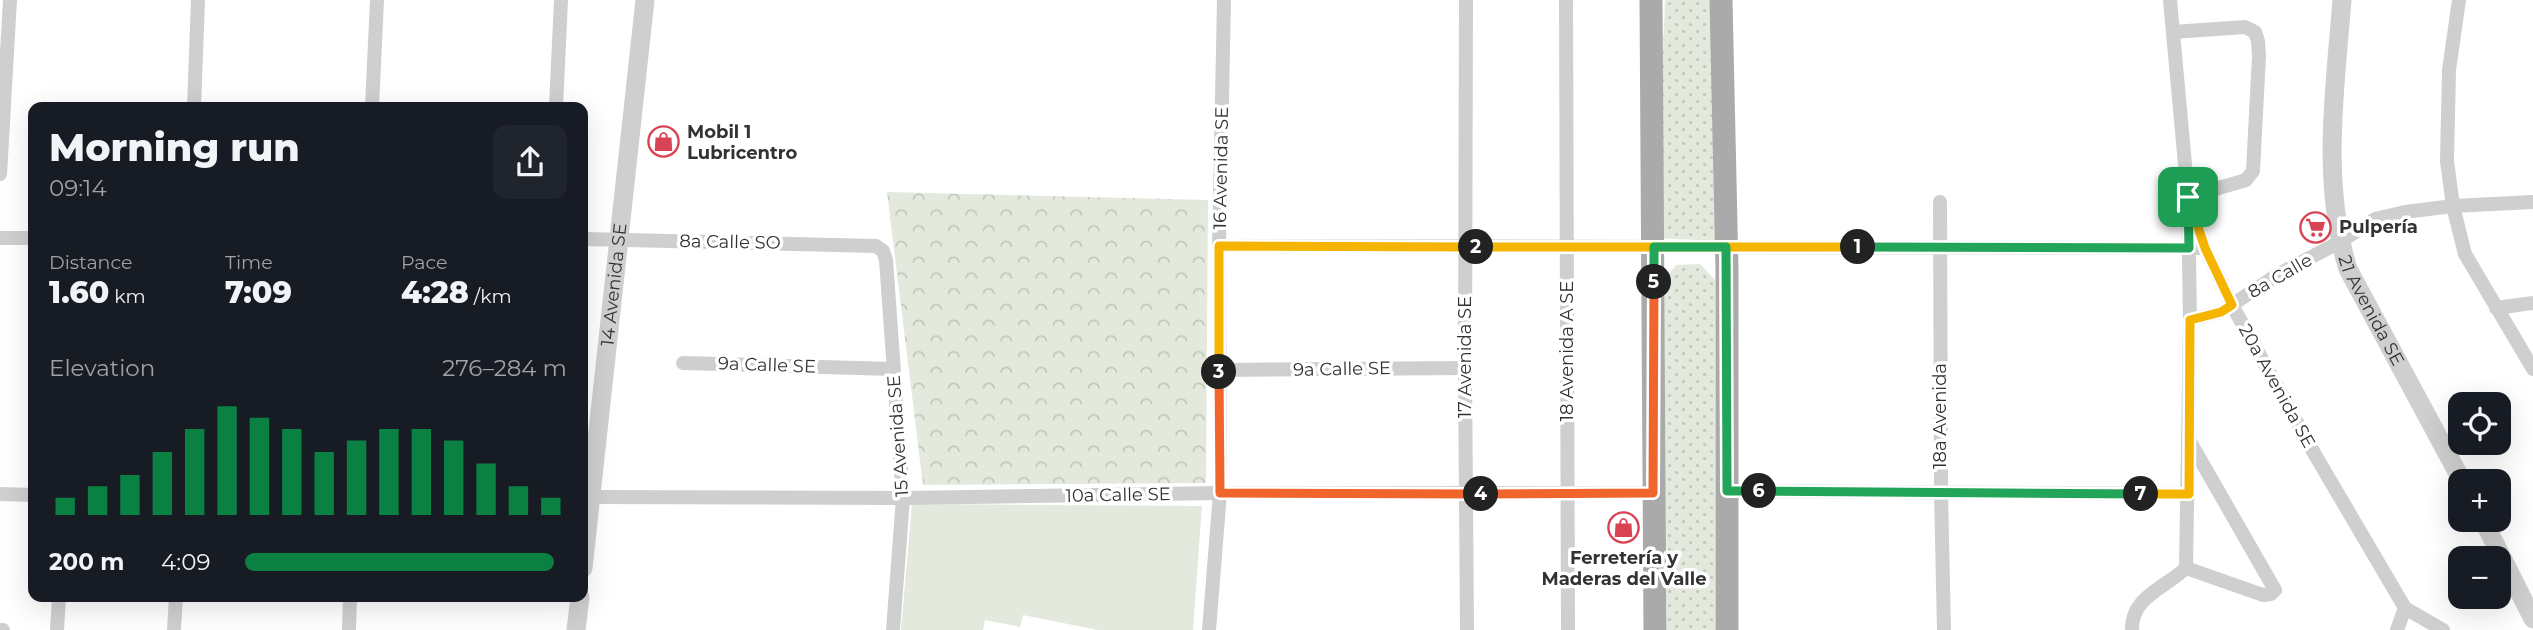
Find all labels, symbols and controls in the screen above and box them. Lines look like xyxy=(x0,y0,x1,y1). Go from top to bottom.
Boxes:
street label: 16 Avenida SE xyxy=(1209,106,1233,230)
place label: Mobil 1 Lubricentro xyxy=(687,121,797,164)
text: Morning run xyxy=(49,124,300,171)
button: share xyxy=(493,125,567,199)
shop icon: Mobil 1 Lubricentro xyxy=(647,125,681,159)
pin xyxy=(2158,167,2218,227)
text: 09:14 xyxy=(49,174,107,202)
icon: arrive xyxy=(2169,178,2207,216)
supermarket icon: Pulpería xyxy=(2299,210,2333,244)
place label: Pulpería xyxy=(2339,216,2418,238)
street label: 14 Avenida SE xyxy=(596,222,632,347)
street label: 8a Calle SO xyxy=(679,230,781,254)
pin: 2 xyxy=(1458,230,1494,264)
pin: 1 xyxy=(1840,230,1876,264)
text: 2 xyxy=(1470,235,1481,258)
text: 1 xyxy=(1854,235,1861,258)
street label: 8a Calle xyxy=(2244,249,2316,303)
text: Distance xyxy=(49,251,132,274)
text: Time xyxy=(225,251,273,274)
text: Pace xyxy=(401,251,448,274)
street label: 21 Avenida SE xyxy=(2334,253,2409,369)
pin: 5 xyxy=(1636,264,1672,300)
text: 5 xyxy=(1648,270,1659,293)
text: 1.60 xyxy=(49,274,109,311)
text: 7:09 xyxy=(225,274,292,311)
text: 4:28 xyxy=(401,274,469,311)
street label: 18 Avenida A SE xyxy=(1556,281,1578,421)
text: km xyxy=(109,285,146,308)
text: /km xyxy=(469,285,512,308)
street label: 17 Avenida SE xyxy=(1454,296,1476,418)
street label: 20a Avenida SE xyxy=(2234,320,2320,452)
street label: 9a Calle SE xyxy=(718,352,816,378)
text: Elevation xyxy=(49,354,155,382)
text: 276–284 m xyxy=(442,354,567,382)
pin: 3 xyxy=(1202,354,1236,390)
street label: 9a Calle SE xyxy=(1293,357,1391,381)
text: 3 xyxy=(1213,360,1224,383)
street label: 18a Avenida xyxy=(1929,363,1951,469)
street label: 15 Avenida SE xyxy=(883,374,913,498)
map controls xyxy=(2448,392,2511,609)
button: locate xyxy=(2448,392,2511,455)
button: + xyxy=(2448,469,2511,532)
pin: 6 xyxy=(1742,474,1776,508)
pin: 4 xyxy=(1464,476,1498,512)
pin: 7 xyxy=(2124,476,2158,512)
text: 6 xyxy=(1752,479,1765,502)
text: 4 xyxy=(1474,482,1487,505)
text: 7 xyxy=(2135,482,2146,505)
street label: 10a Calle SE xyxy=(1065,483,1171,507)
shop icon: Ferretería y Maderas del Valle xyxy=(1607,510,1641,544)
button: − xyxy=(2448,546,2511,609)
place label: Ferretería y Maderas del Valle xyxy=(1541,547,1707,590)
text: 200 m xyxy=(49,548,124,576)
text: 4:09 xyxy=(161,548,210,576)

